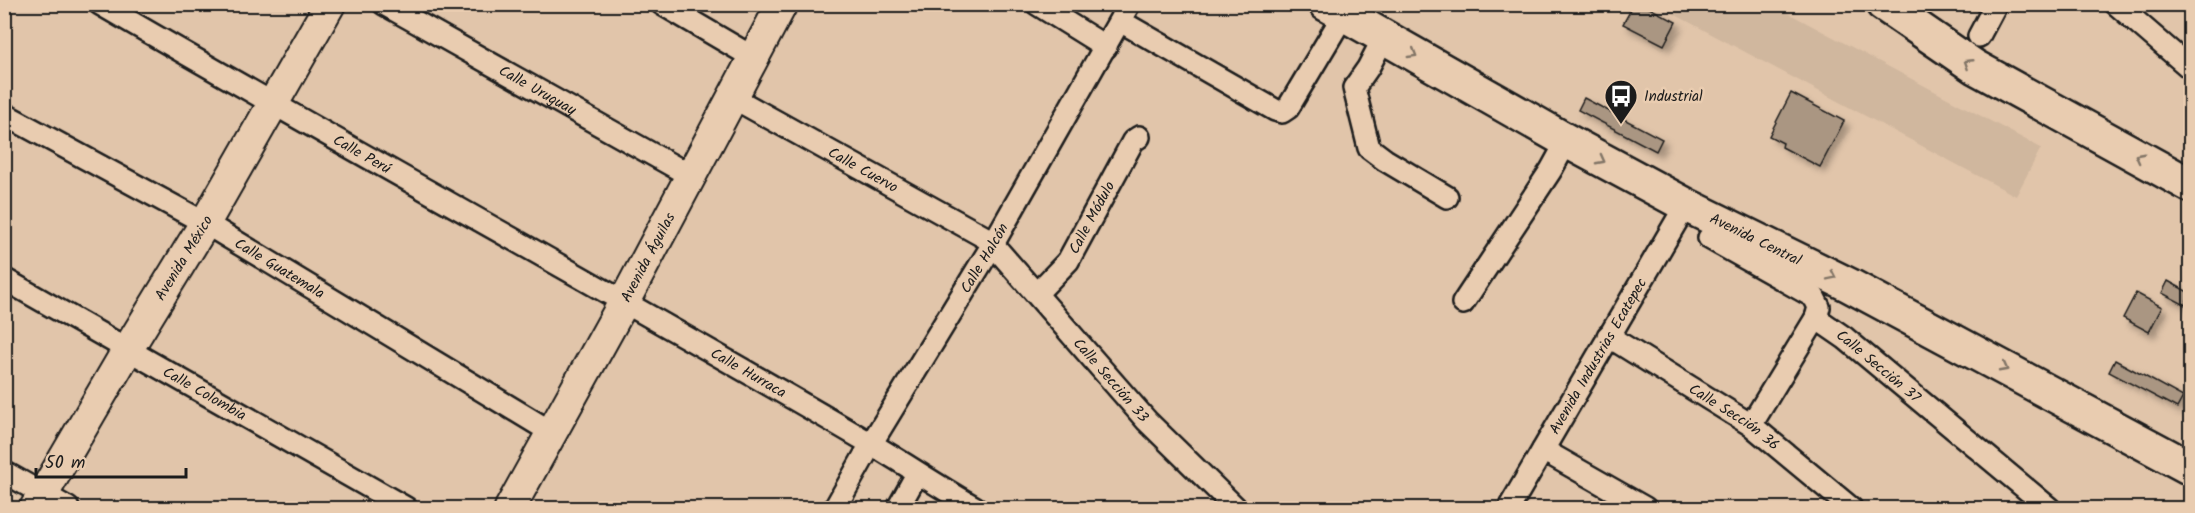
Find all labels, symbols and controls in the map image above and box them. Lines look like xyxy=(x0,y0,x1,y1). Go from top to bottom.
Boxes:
one-way arrow xyxy=(1407,47,1417,59)
street label: Calle Uruguay xyxy=(494,59,581,123)
one-way arrow xyxy=(1964,59,1975,70)
bus stop icon: Industrial xyxy=(1603,78,1639,125)
place label: Industrial xyxy=(1644,85,1703,109)
street label: Calle Perú xyxy=(328,129,396,181)
street label: Calle Cuervo xyxy=(823,141,902,200)
one-way arrow xyxy=(1595,153,1606,164)
one-way arrow xyxy=(2135,153,2145,164)
street label: Calle Módulo xyxy=(1063,177,1122,259)
street label: Avenida Central xyxy=(1705,207,1806,273)
street label: Avenida Águilas xyxy=(615,208,683,307)
street label: Avenida México xyxy=(149,211,220,306)
street label: Calle Halcón xyxy=(954,219,1015,299)
street label: Calle Guatemala xyxy=(229,232,329,306)
one-way arrow xyxy=(1825,269,1836,280)
street label: Avenida Industrias Ecatepec xyxy=(1543,274,1654,439)
street label: Calle Sección 37 xyxy=(1831,324,1926,410)
street label: Calle Sección 33 xyxy=(1067,333,1155,429)
street label: Calle Hurraca xyxy=(706,342,790,405)
one-way arrow xyxy=(1997,360,2008,372)
street label: Calle Colombia xyxy=(158,361,251,428)
street label: Calle Sección 36 xyxy=(1684,378,1784,457)
scale bar xyxy=(36,441,186,479)
text: 50 m xyxy=(45,449,85,478)

